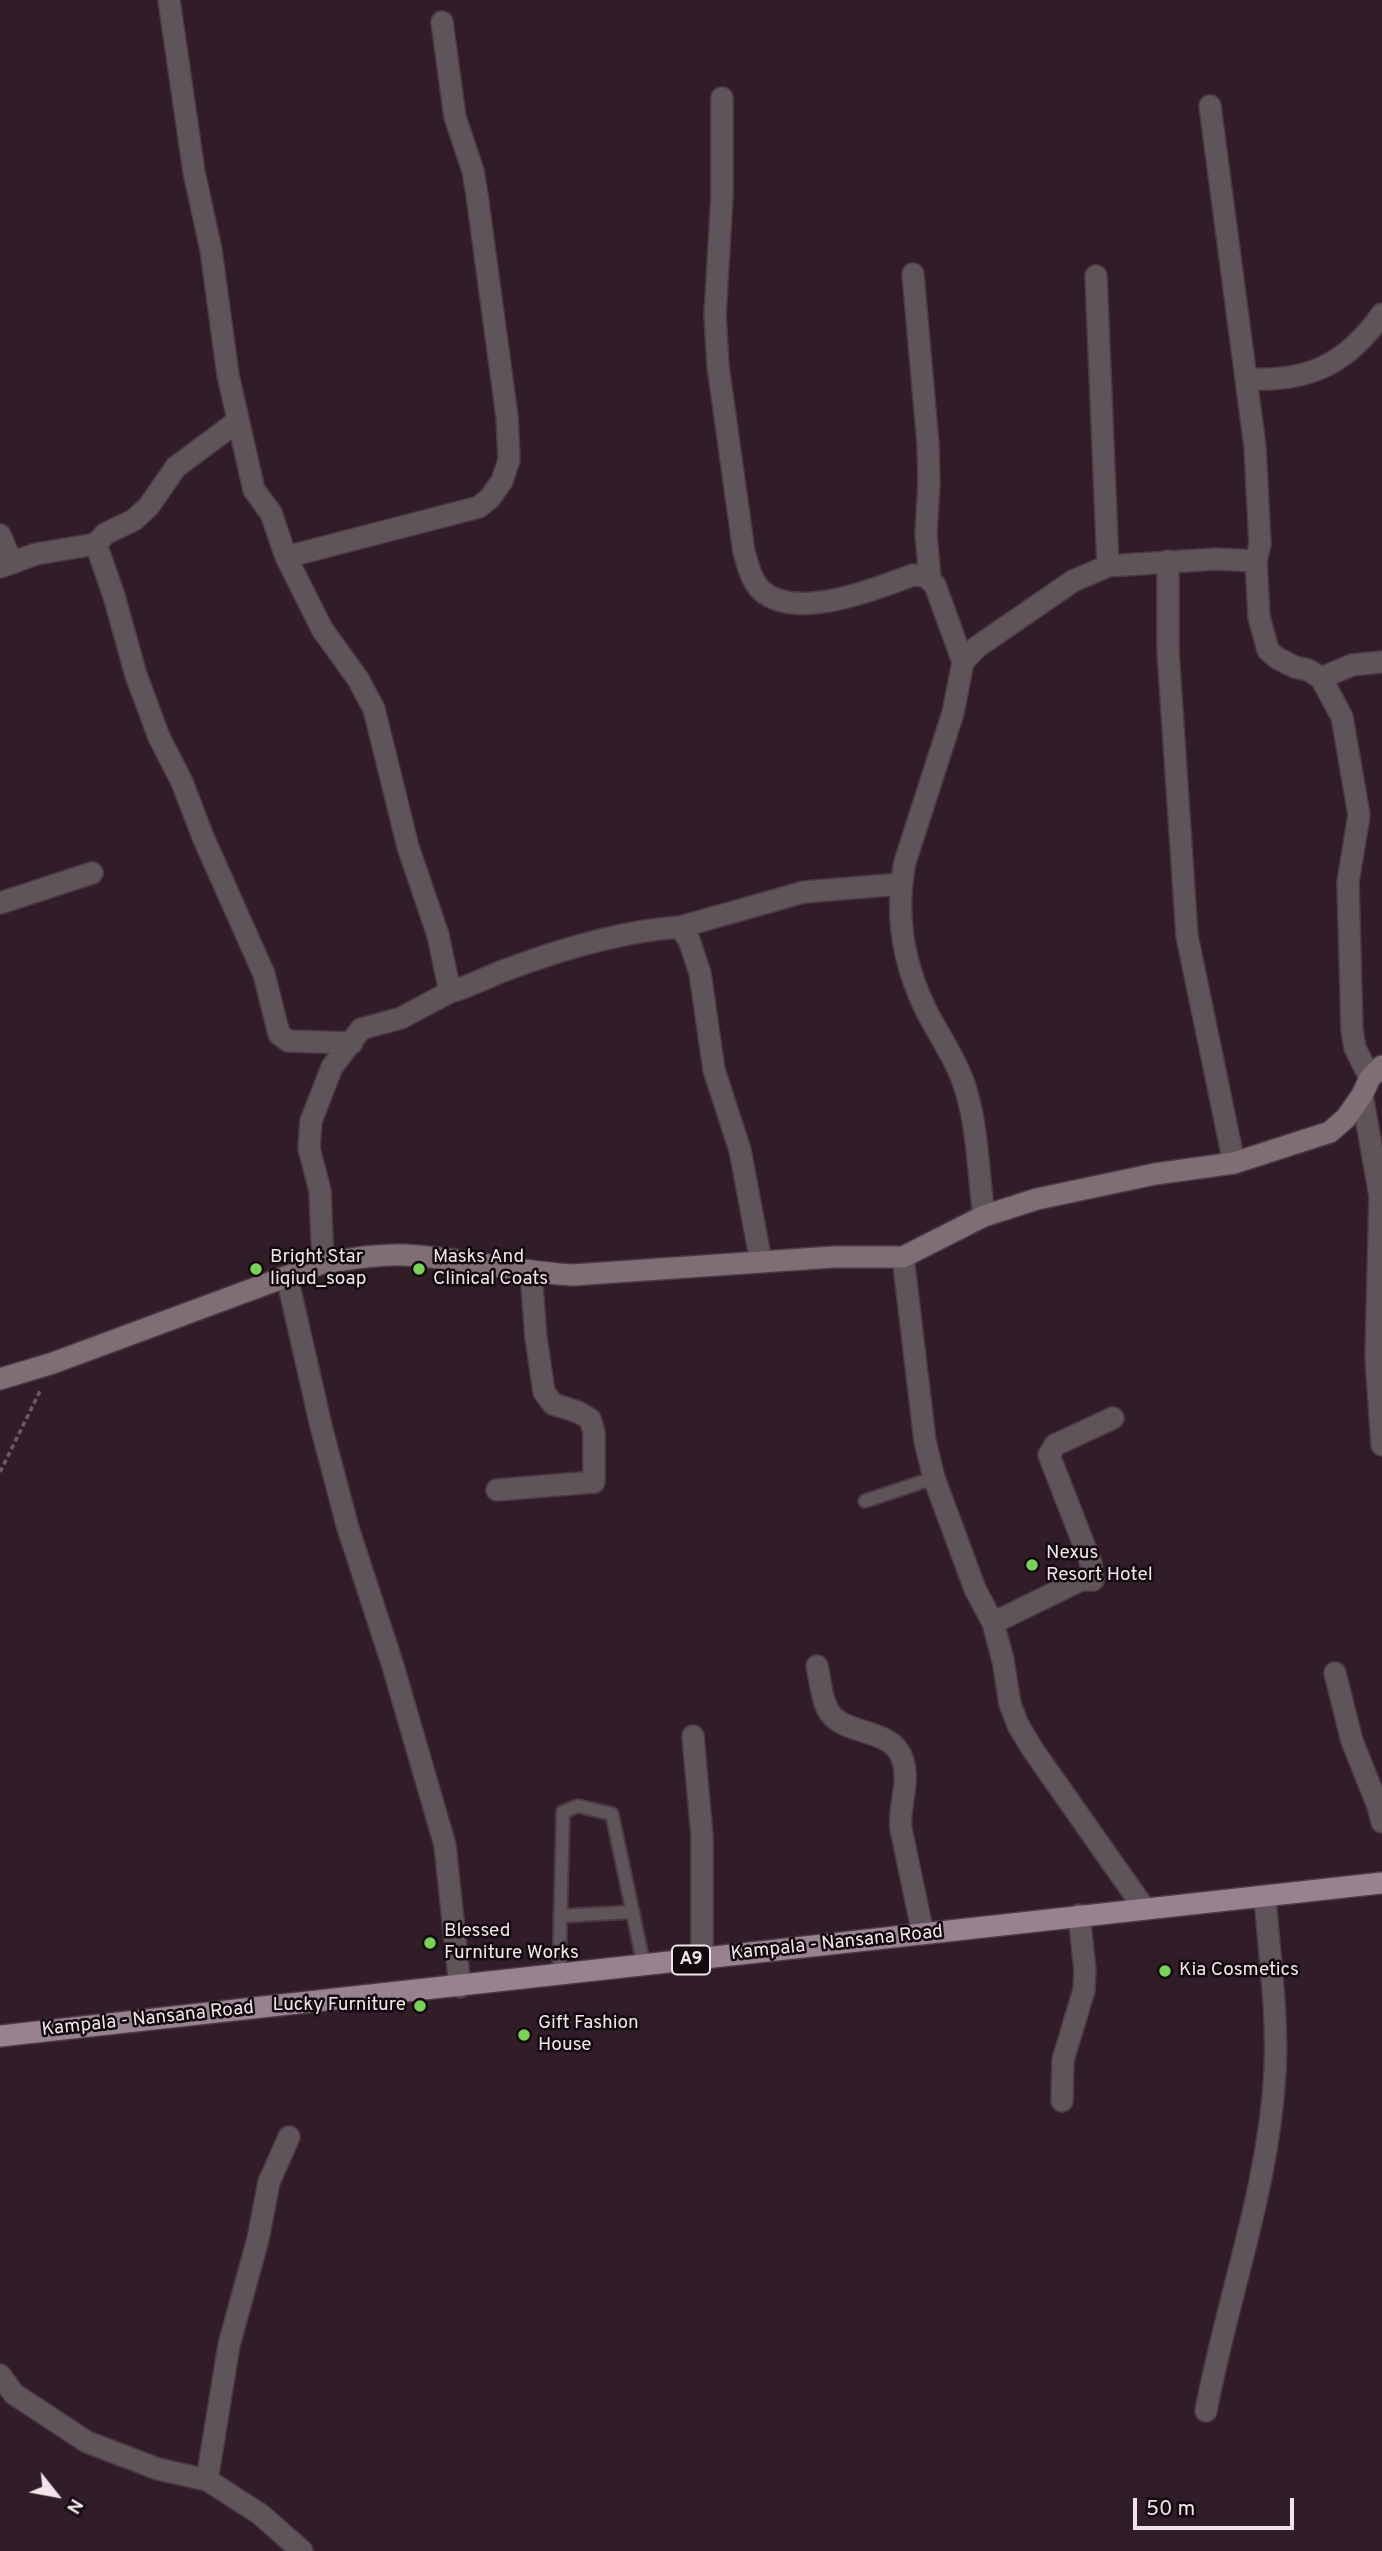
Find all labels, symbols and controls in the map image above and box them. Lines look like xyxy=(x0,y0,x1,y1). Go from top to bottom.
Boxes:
place label: Bright Star liqiud_soap xyxy=(270,1247,366,1291)
place label: Masks And Clinical Coats xyxy=(433,1247,548,1291)
marker: Bright Star liqiud_soap xyxy=(248,1261,264,1277)
marker: Masks And Clinical Coats xyxy=(411,1261,427,1277)
place label: Nexus Resort Hotel xyxy=(1046,1543,1153,1587)
marker: Nexus Resort Hotel xyxy=(1024,1557,1040,1573)
place label: Blessed Furniture Works xyxy=(444,1921,579,1965)
street label: Kampala - Nansana Road xyxy=(730,1922,944,1966)
marker: Blessed Furniture Works xyxy=(422,1935,438,1951)
road number: A9 xyxy=(672,1946,710,1974)
place label: Kia Cosmetics xyxy=(1179,1960,1299,1982)
marker: Kia Cosmetics xyxy=(1157,1963,1173,1979)
place label: Lucky Furniture xyxy=(273,1995,406,2017)
street label: Kampala - Nansana Road xyxy=(41,1998,255,2042)
marker: Lucky Furniture xyxy=(412,1998,428,2014)
place label: Gift Fashion House xyxy=(538,2013,639,2057)
marker: Gift Fashion House xyxy=(516,2027,532,2043)
north arrow xyxy=(21,2460,91,2530)
scale bar xyxy=(1137,2484,1298,2528)
text: N xyxy=(60,2494,88,2518)
text: 50 m xyxy=(1146,2496,1195,2523)

